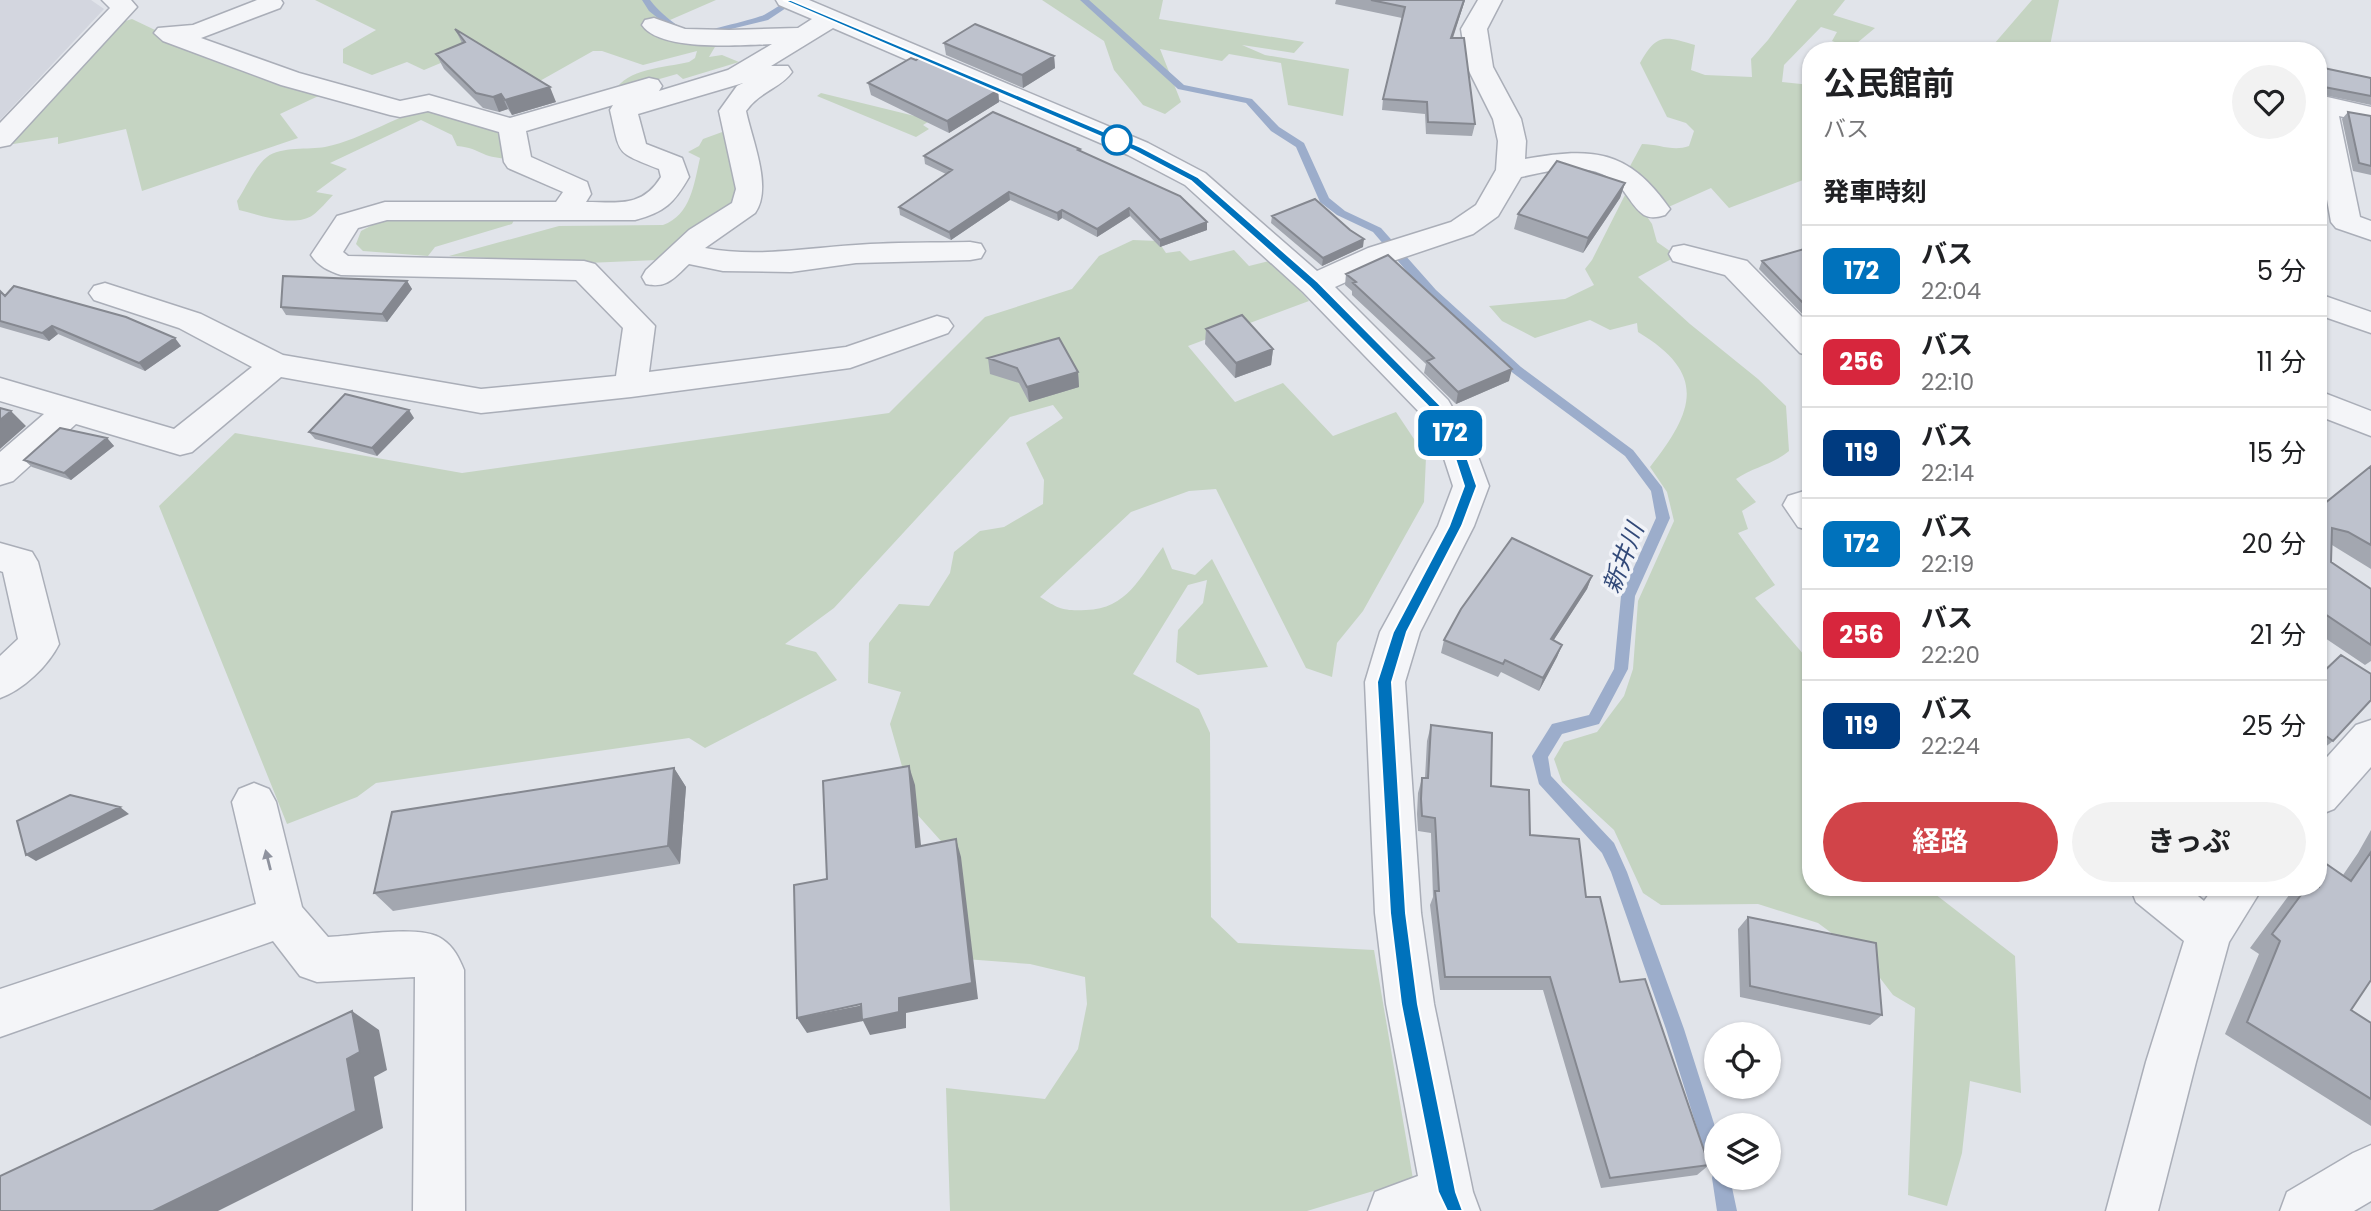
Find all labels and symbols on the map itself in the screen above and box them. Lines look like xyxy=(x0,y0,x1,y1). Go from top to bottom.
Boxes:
unlabelled marker xyxy=(1102,125,1132,155)
line badge: 172 xyxy=(1410,410,1490,456)
water label: 新井川 xyxy=(1595,516,1652,598)
one-way arrow xyxy=(262,849,273,871)

